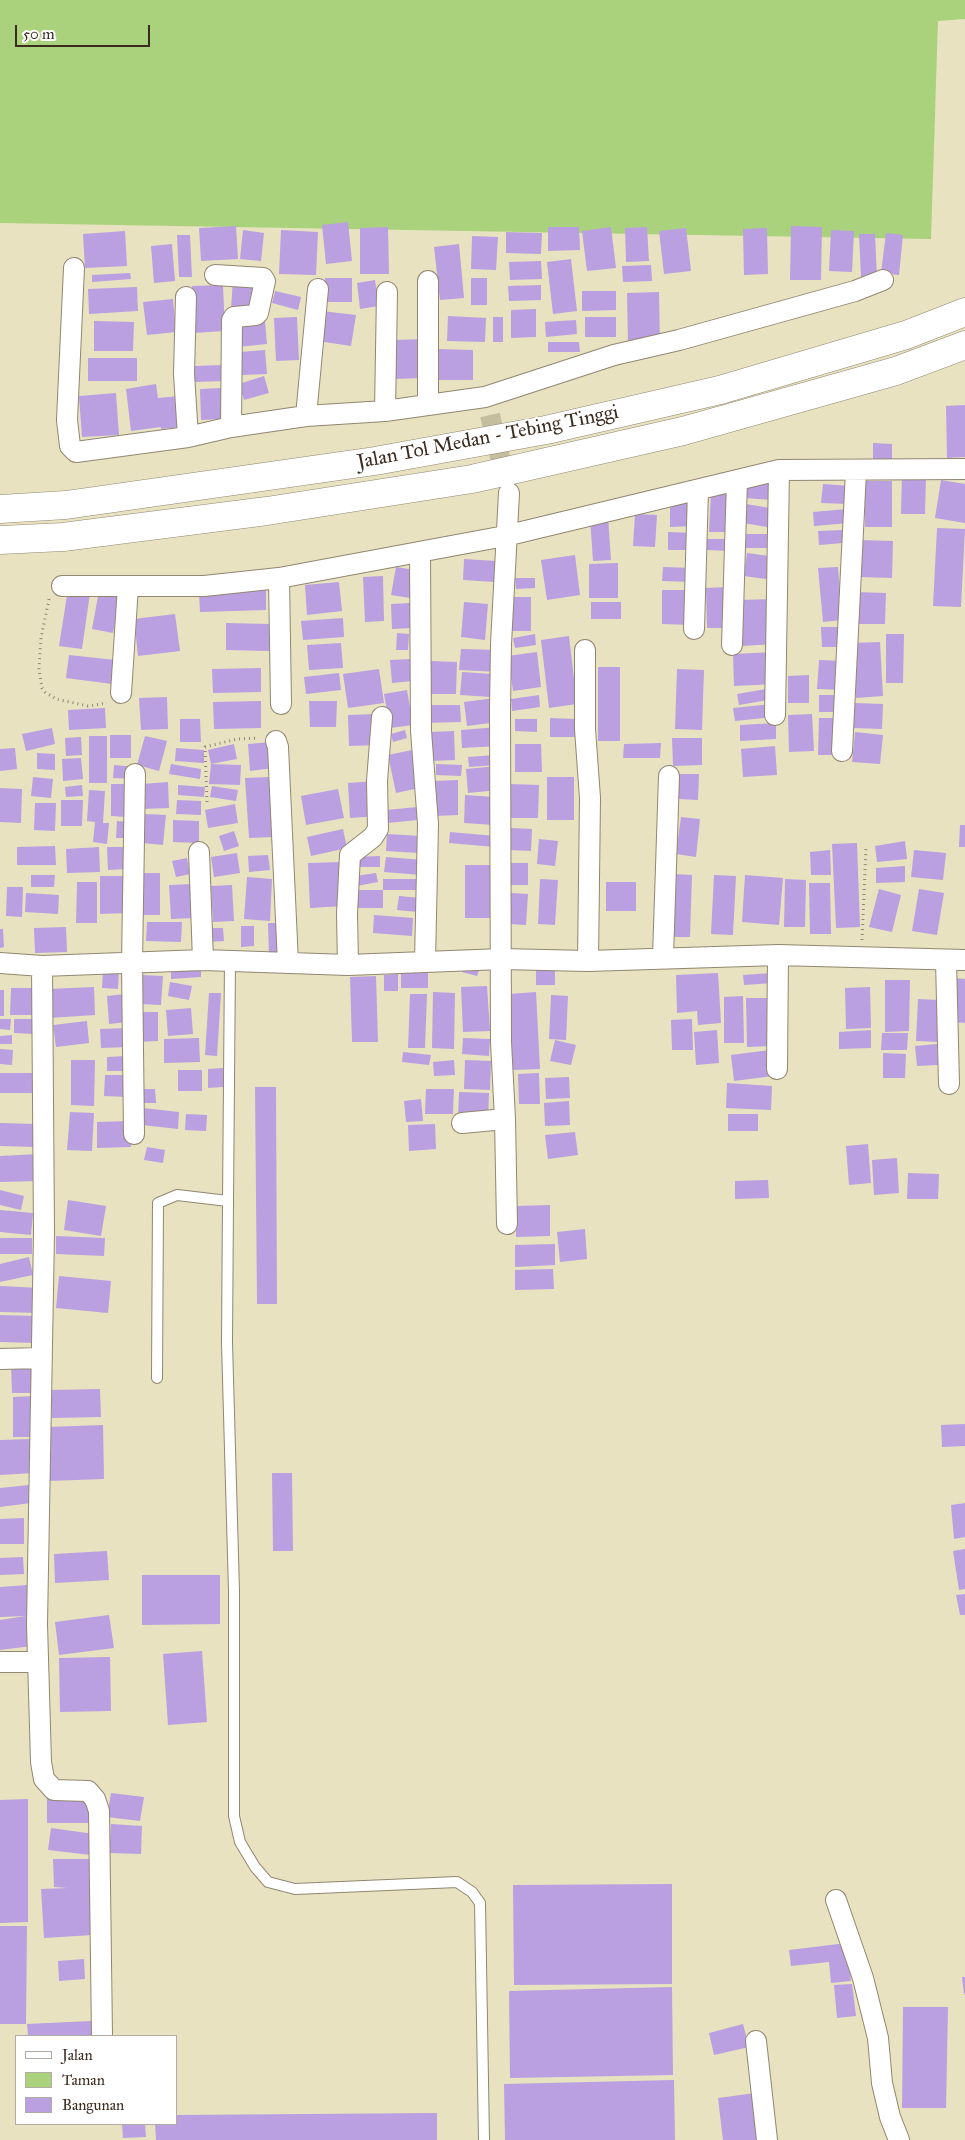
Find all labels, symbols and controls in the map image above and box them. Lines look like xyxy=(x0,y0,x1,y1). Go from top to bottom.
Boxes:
scale bar xyxy=(18,15,152,47)
text: 50 m xyxy=(23,25,55,43)
street label: Jalan Tol Medan - Tebing Tinggi xyxy=(355,401,621,475)
legend xyxy=(15,2035,178,2125)
text: Jalan xyxy=(62,2046,93,2064)
text: Taman xyxy=(62,2071,105,2089)
text: Bangunan xyxy=(62,2096,124,2114)

